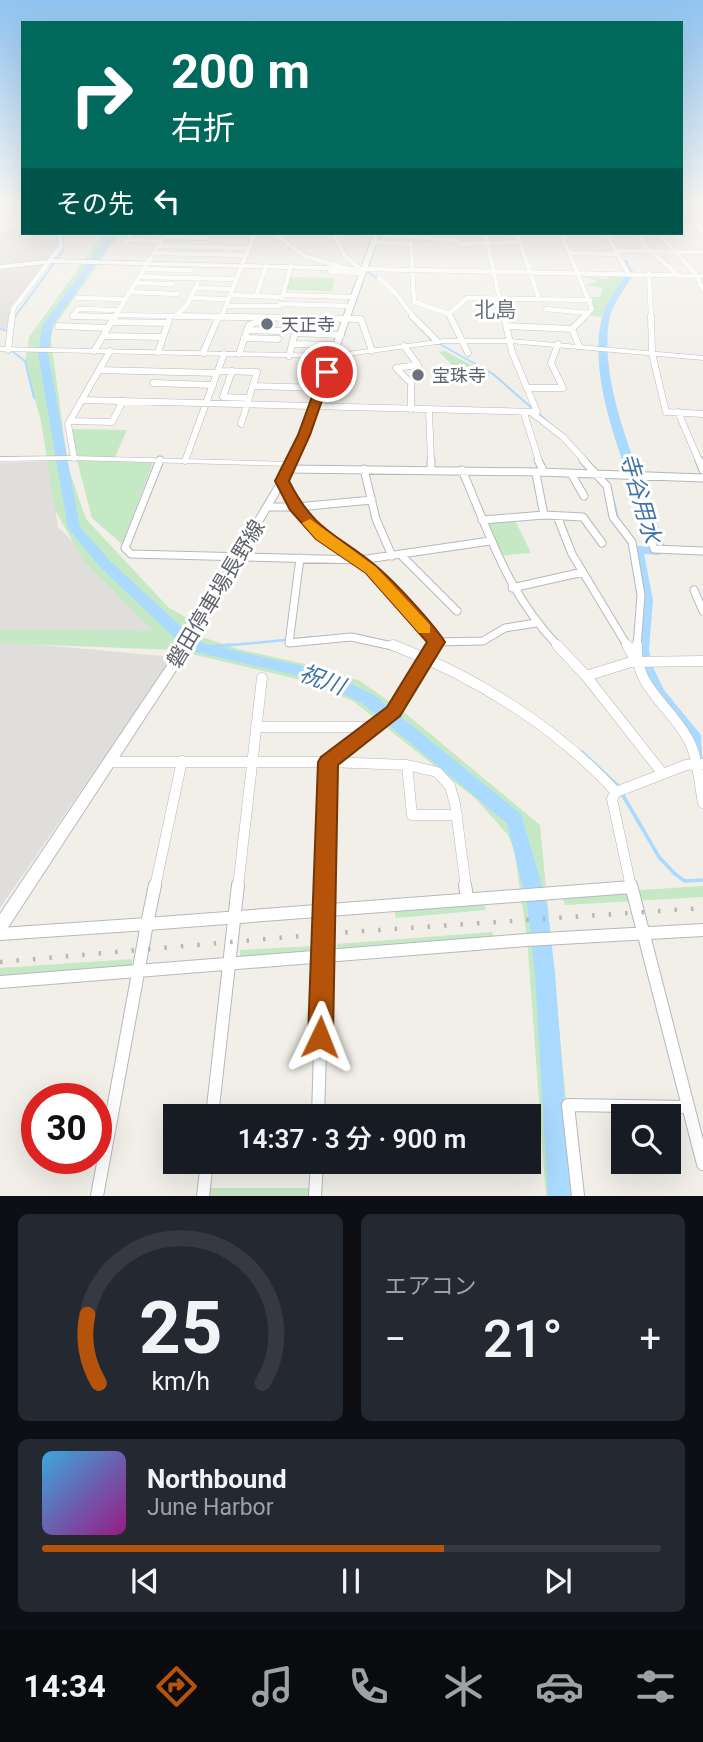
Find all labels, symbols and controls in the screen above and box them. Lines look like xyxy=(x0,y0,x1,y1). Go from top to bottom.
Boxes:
text: 200 m xyxy=(171,43,310,100)
icon: right xyxy=(56,49,147,140)
text: 右折 xyxy=(171,109,235,147)
icon: left xyxy=(148,182,186,220)
text: その先 xyxy=(56,189,134,219)
district label: 北島 xyxy=(474,298,516,322)
place label: 天正寺 xyxy=(281,314,335,335)
marker: 天正寺 xyxy=(259,316,275,332)
pin xyxy=(297,342,357,402)
icon: arrive xyxy=(308,353,346,391)
place label: 宝珠寺 xyxy=(432,365,486,386)
marker: 宝珠寺 xyxy=(410,367,426,383)
water label: 寺谷用水 xyxy=(614,450,666,549)
street label: 磐田停車場長野線 xyxy=(162,516,270,672)
water label: 祝川 xyxy=(296,659,351,702)
position arrow xyxy=(283,1000,357,1074)
speed limit sign: 30 xyxy=(21,1083,112,1174)
map controls xyxy=(611,1104,681,1174)
button: search xyxy=(611,1104,681,1174)
text: 14:37 · 3 分 · 900 m xyxy=(238,1124,466,1154)
text: エアコン xyxy=(385,1273,477,1300)
text: 25 xyxy=(138,1286,222,1372)
text: 21° xyxy=(483,1309,563,1370)
text: − xyxy=(385,1317,406,1361)
text: + xyxy=(639,1317,661,1361)
text: km/h xyxy=(151,1367,210,1396)
text: Northbound xyxy=(147,1464,287,1494)
text: June Harbor xyxy=(147,1494,274,1521)
icon: previous xyxy=(126,1562,164,1600)
icon: pause xyxy=(332,1562,370,1600)
icon: next xyxy=(539,1562,577,1600)
icon: directions xyxy=(152,1662,201,1711)
icon: music xyxy=(248,1662,297,1711)
icon: phone xyxy=(344,1662,393,1711)
icon: climate xyxy=(439,1662,488,1711)
icon: car xyxy=(535,1662,584,1711)
icon: filters xyxy=(631,1662,680,1711)
text: 14:34 xyxy=(23,1667,106,1705)

